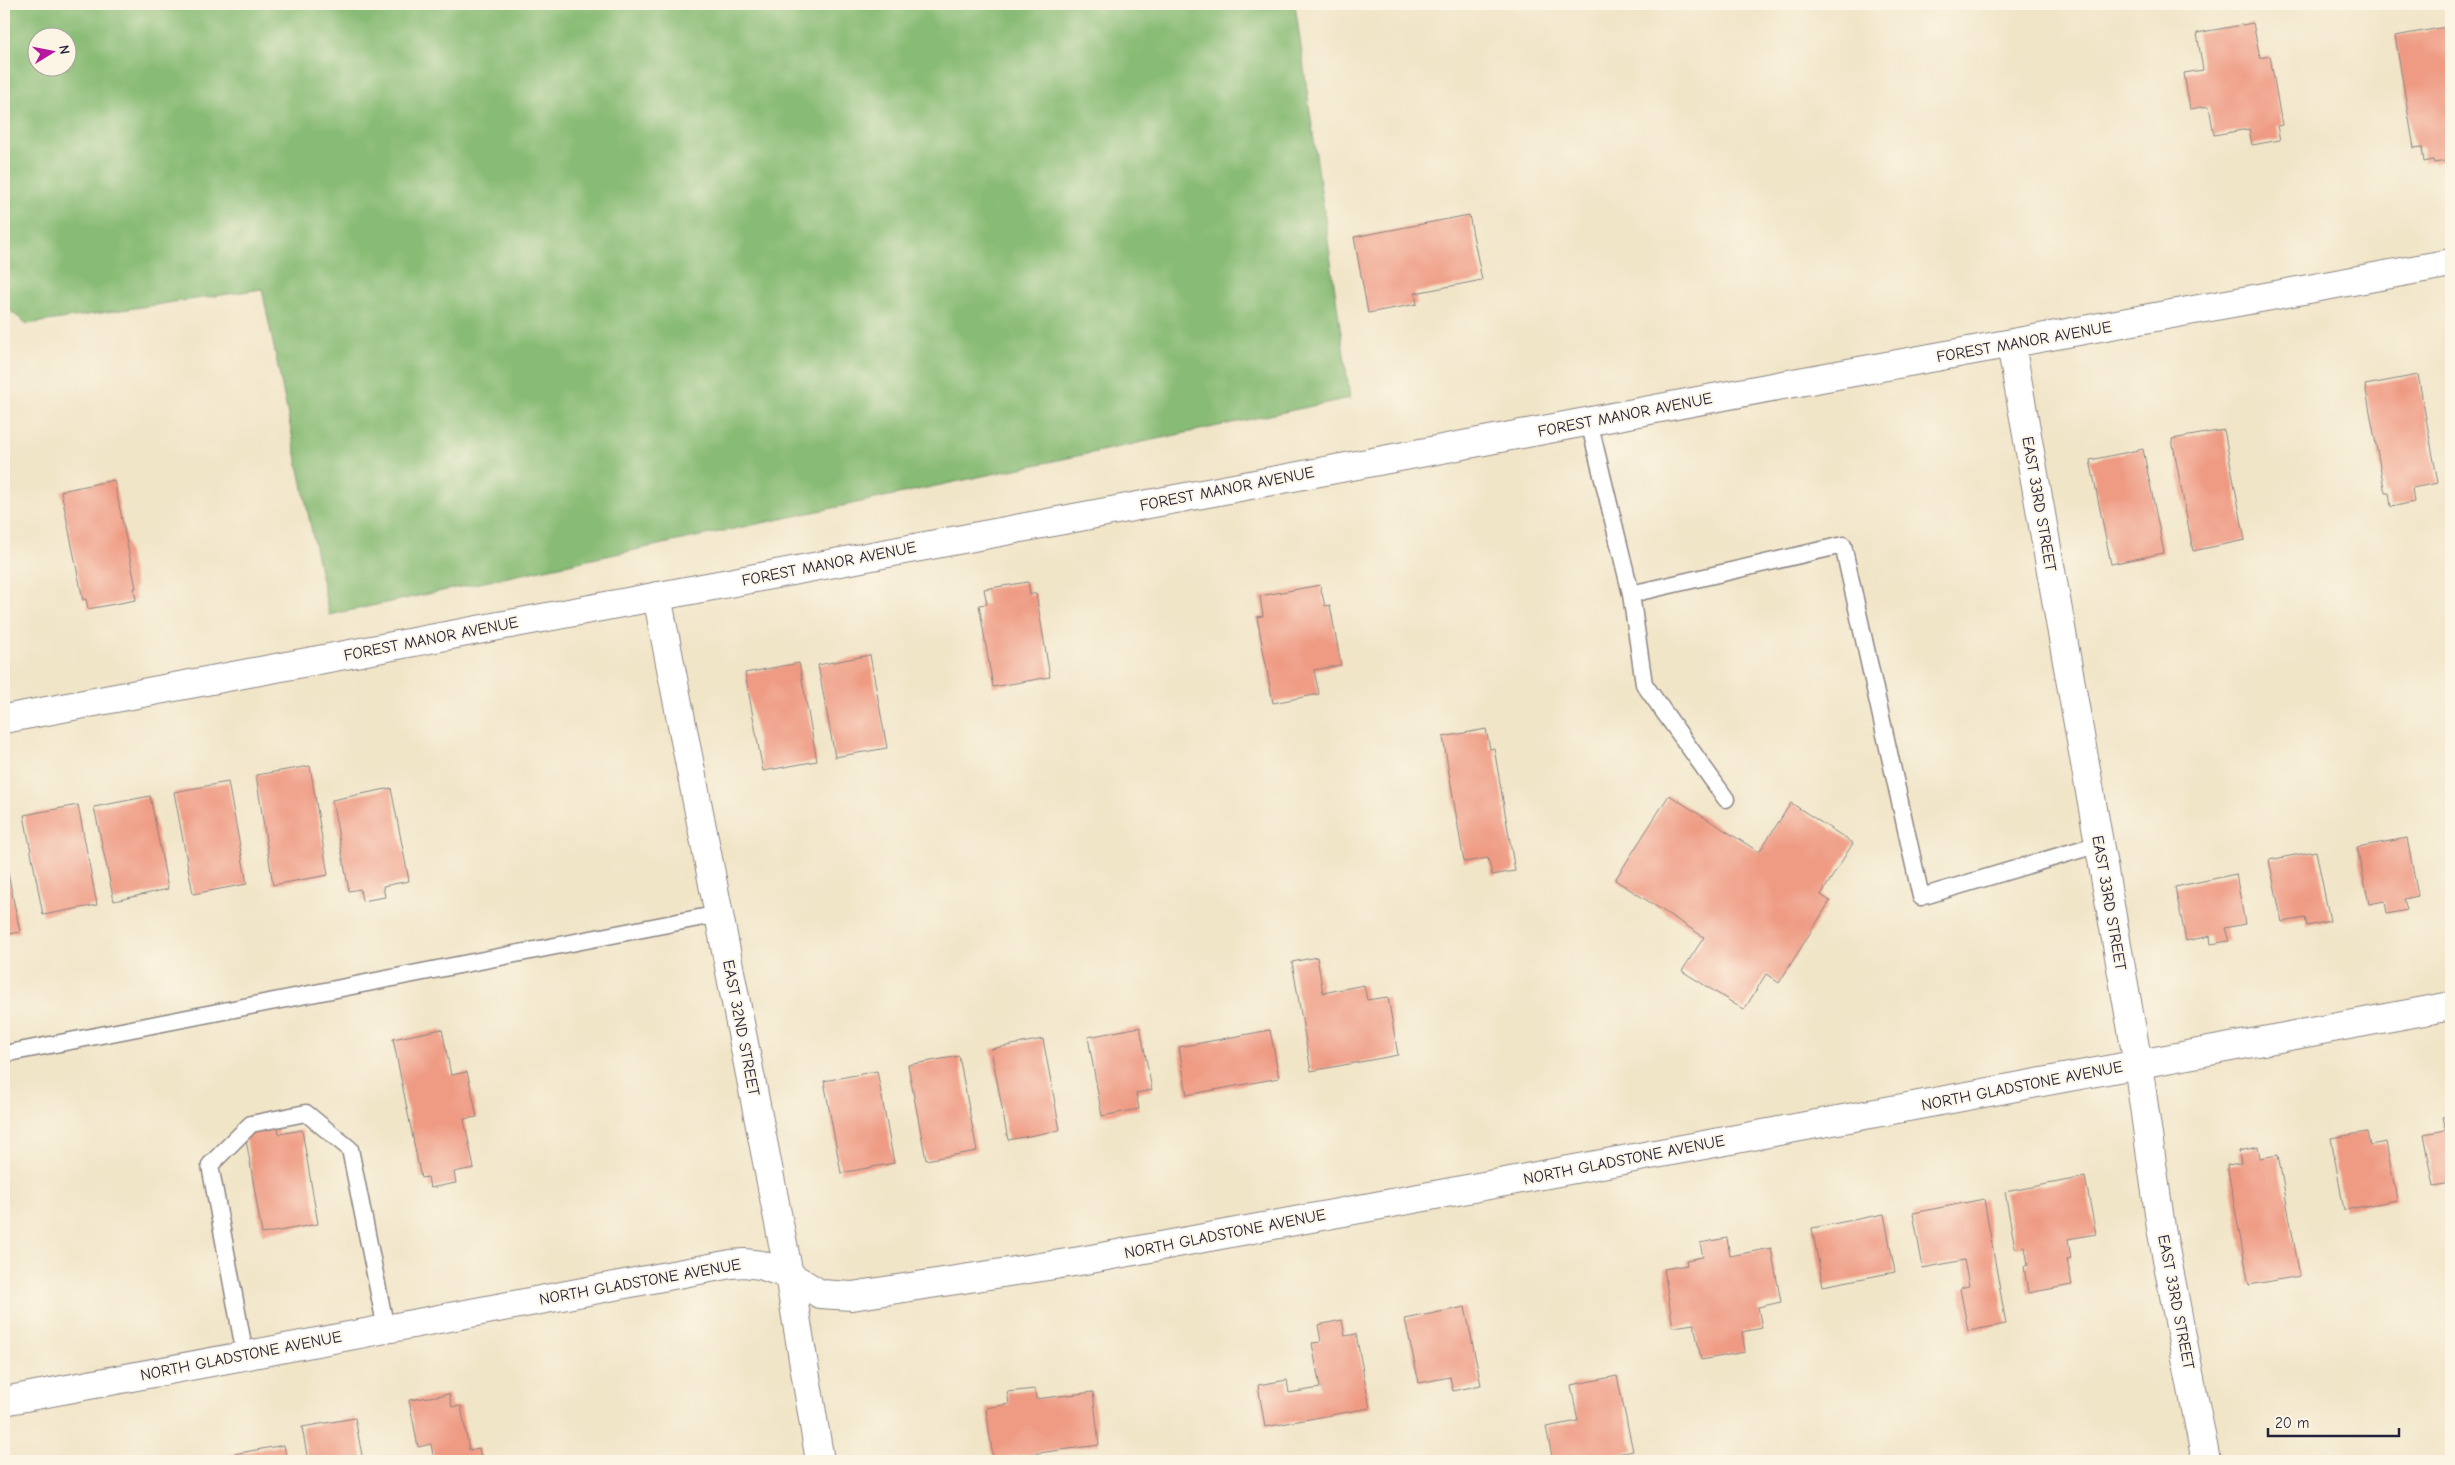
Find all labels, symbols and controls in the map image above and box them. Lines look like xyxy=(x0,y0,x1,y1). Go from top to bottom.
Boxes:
north arrow xyxy=(28,28,78,78)
text: N xyxy=(55,44,73,56)
street label: FOREST MANOR AVENUE xyxy=(1935,318,2113,366)
street label: FOREST MANOR AVENUE xyxy=(1536,389,1714,441)
street label: EAST 33RD STREET xyxy=(2018,435,2060,574)
street label: FOREST MANOR AVENUE xyxy=(1138,463,1316,515)
street label: FOREST MANOR AVENUE xyxy=(740,538,918,590)
street label: FOREST MANOR AVENUE xyxy=(342,613,520,665)
street label: EAST 33RD STREET xyxy=(2088,834,2130,973)
street label: EAST 32ND STREET xyxy=(719,958,763,1098)
street label: NORTH GLADSTONE AVENUE xyxy=(1920,1058,2124,1114)
street label: NORTH GLADSTONE AVENUE xyxy=(1522,1132,1726,1188)
street label: NORTH GLADSTONE AVENUE xyxy=(1123,1206,1327,1262)
street label: EAST 33RD STREET xyxy=(2154,1233,2198,1372)
street label: NORTH GLADSTONE AVENUE xyxy=(538,1255,743,1309)
street label: NORTH GLADSTONE AVENUE xyxy=(139,1328,343,1384)
scale bar xyxy=(2268,1405,2399,1437)
text: 20 m xyxy=(2275,1414,2309,1432)

